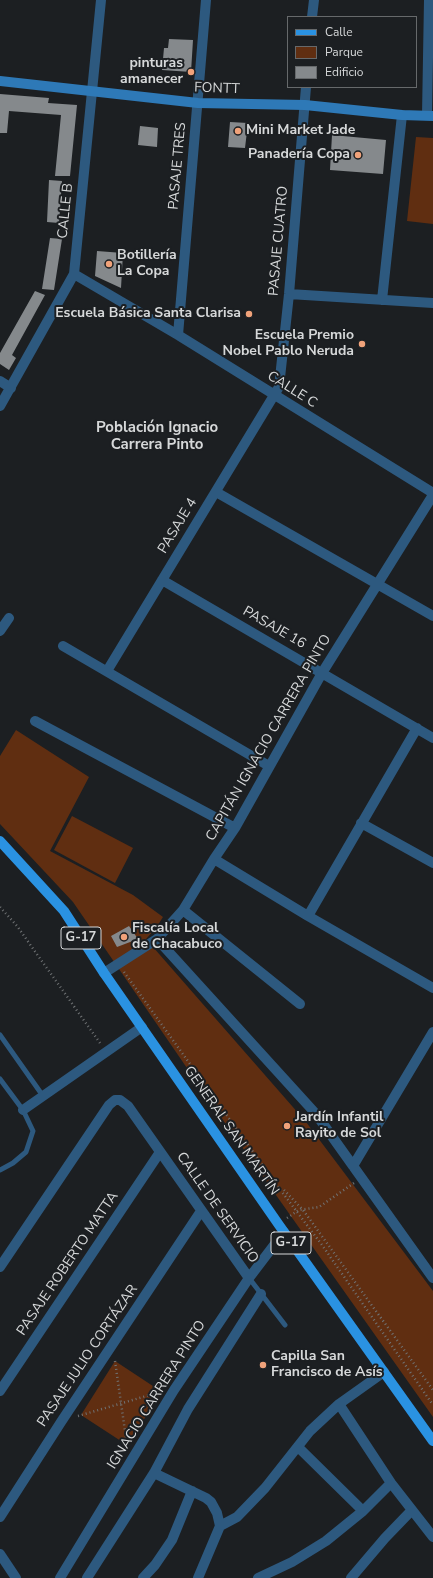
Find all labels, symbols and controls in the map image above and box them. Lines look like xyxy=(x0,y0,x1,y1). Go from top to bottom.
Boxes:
legend xyxy=(287,16,417,88)
text: Calle xyxy=(325,24,353,40)
text: Parque xyxy=(325,44,363,60)
place label: pinturas amanecer xyxy=(120,56,183,88)
text: Edificio xyxy=(325,64,363,80)
marker: pinturas amanecer xyxy=(186,67,196,77)
street label: FONTT xyxy=(194,80,240,98)
street label: PASAJE TRES xyxy=(166,122,190,210)
place label: Mini Market Jade xyxy=(246,123,355,139)
marker: Mini Market Jade xyxy=(233,126,243,136)
place label: Panadería Copa xyxy=(248,147,350,163)
marker: Panadería Copa xyxy=(353,150,363,160)
street label: CALLE B xyxy=(55,182,77,240)
street label: PASAJE CUATRO xyxy=(266,185,292,297)
place label: Botillería La Copa xyxy=(117,248,177,280)
marker: Botillería La Copa xyxy=(104,259,114,269)
place label: Escuela Básica Santa Clarisa xyxy=(55,306,241,322)
marker: Escuela Básica Santa Clarisa xyxy=(244,309,254,319)
place label: Escuela Premio Nobel Pablo Neruda xyxy=(222,328,354,360)
marker: Escuela Premio Nobel Pablo Neruda xyxy=(357,339,367,349)
street label: CALLE C xyxy=(264,368,320,412)
district label: Población Ignacio Carrera Pinto xyxy=(96,419,218,454)
street label: PASAJE 4 xyxy=(155,495,201,557)
street label: PASAJE 16 xyxy=(239,603,309,653)
street label: CAPITÁN IGNACIO CARRERA PINTO xyxy=(203,632,335,844)
place label: Fiscalía Local de Chacabuco xyxy=(132,921,222,954)
road number: G-17 xyxy=(61,927,101,949)
marker: Fiscalía Local de Chacabuco xyxy=(119,932,129,942)
street label: GENERAL SAN MARTÍN xyxy=(180,1063,282,1199)
place label: Jardín Infantil Rayito de Sol xyxy=(295,1110,383,1142)
marker: Jardín Infantil Rayito de Sol xyxy=(282,1121,292,1131)
street label: CALLE DE SERVICIO xyxy=(172,1149,262,1267)
street label: PASAJE ROBERTO MATTA xyxy=(14,1189,122,1339)
road number: G-17 xyxy=(271,1232,311,1254)
street label: PASAJE JULIO CORTÁZAR xyxy=(34,1282,142,1430)
street label: IGNACIO CARRERA PINTO xyxy=(104,1318,210,1472)
place label: Capilla San Francisco de Asís xyxy=(271,1349,383,1382)
marker: Capilla San Francisco de Asís xyxy=(258,1360,268,1370)

